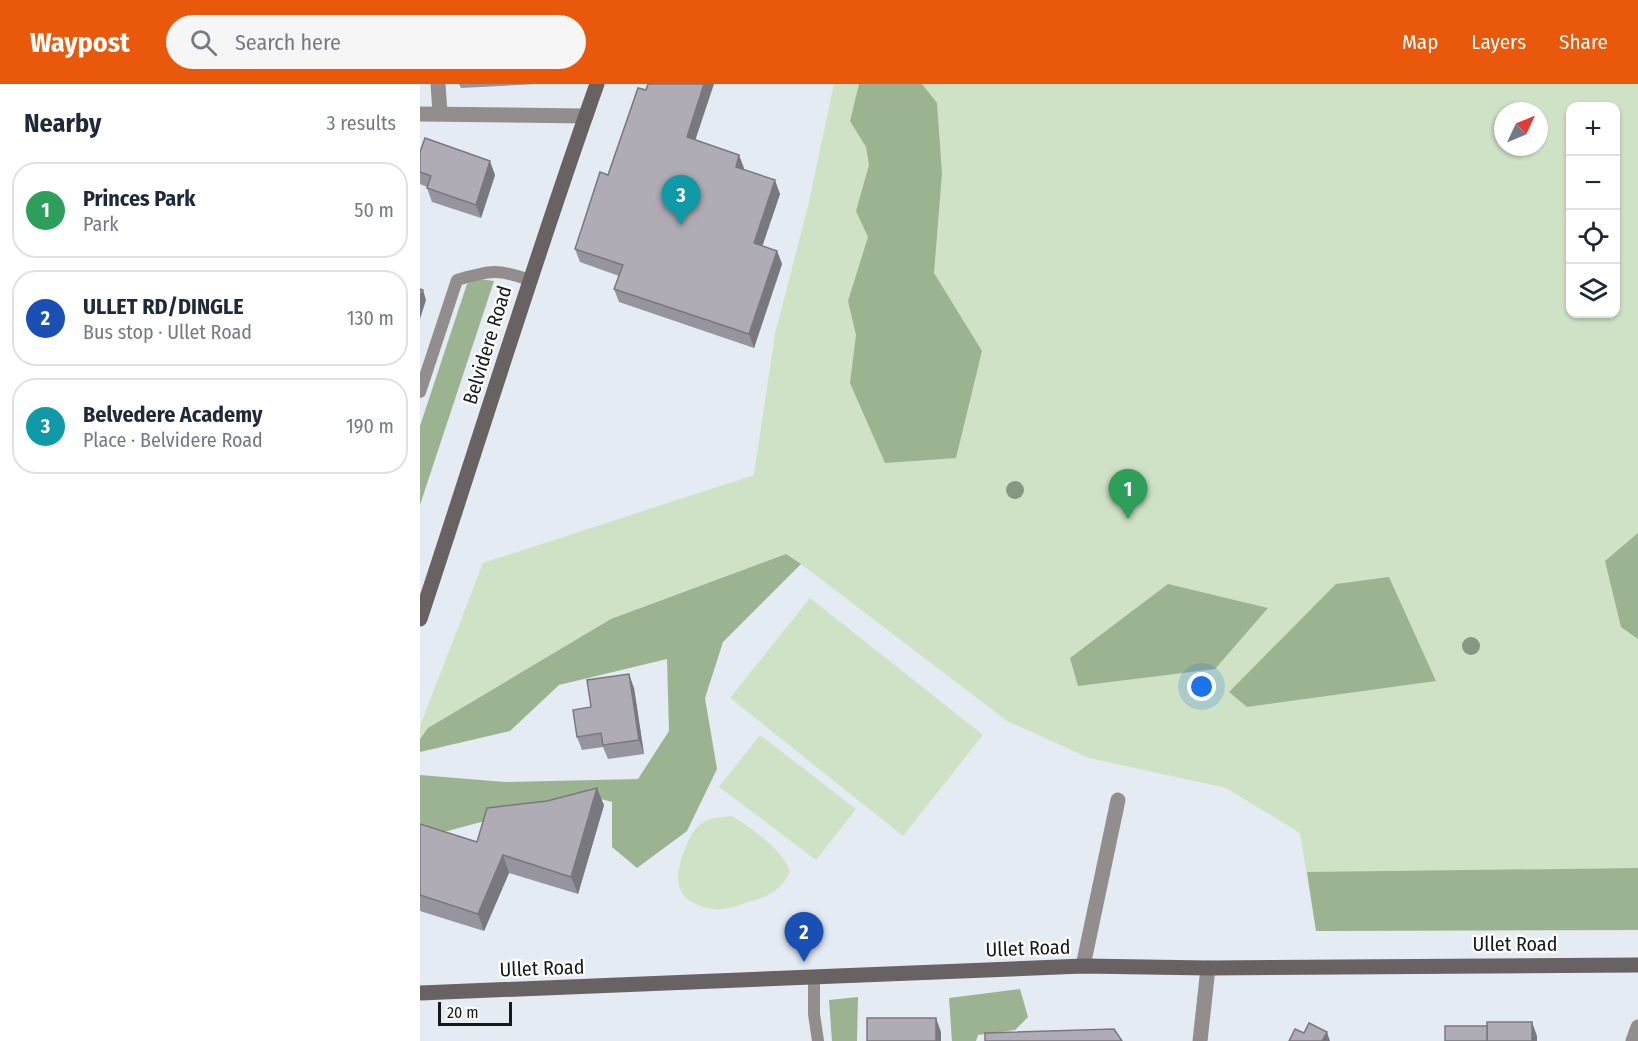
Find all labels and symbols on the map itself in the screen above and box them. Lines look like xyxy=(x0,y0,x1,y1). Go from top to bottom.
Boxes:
north arrow xyxy=(1494,102,1548,156)
pin: 3 xyxy=(662,176,700,225)
street label: Belvidere Road xyxy=(458,283,516,407)
pin: 1 xyxy=(1108,470,1148,519)
your location xyxy=(1187,672,1216,701)
pin: 2 xyxy=(784,912,824,962)
street label: Ullet Road xyxy=(1473,932,1557,956)
street label: Ullet Road xyxy=(985,935,1071,961)
street label: Ullet Road xyxy=(499,955,585,981)
scale bar xyxy=(438,999,512,1026)

